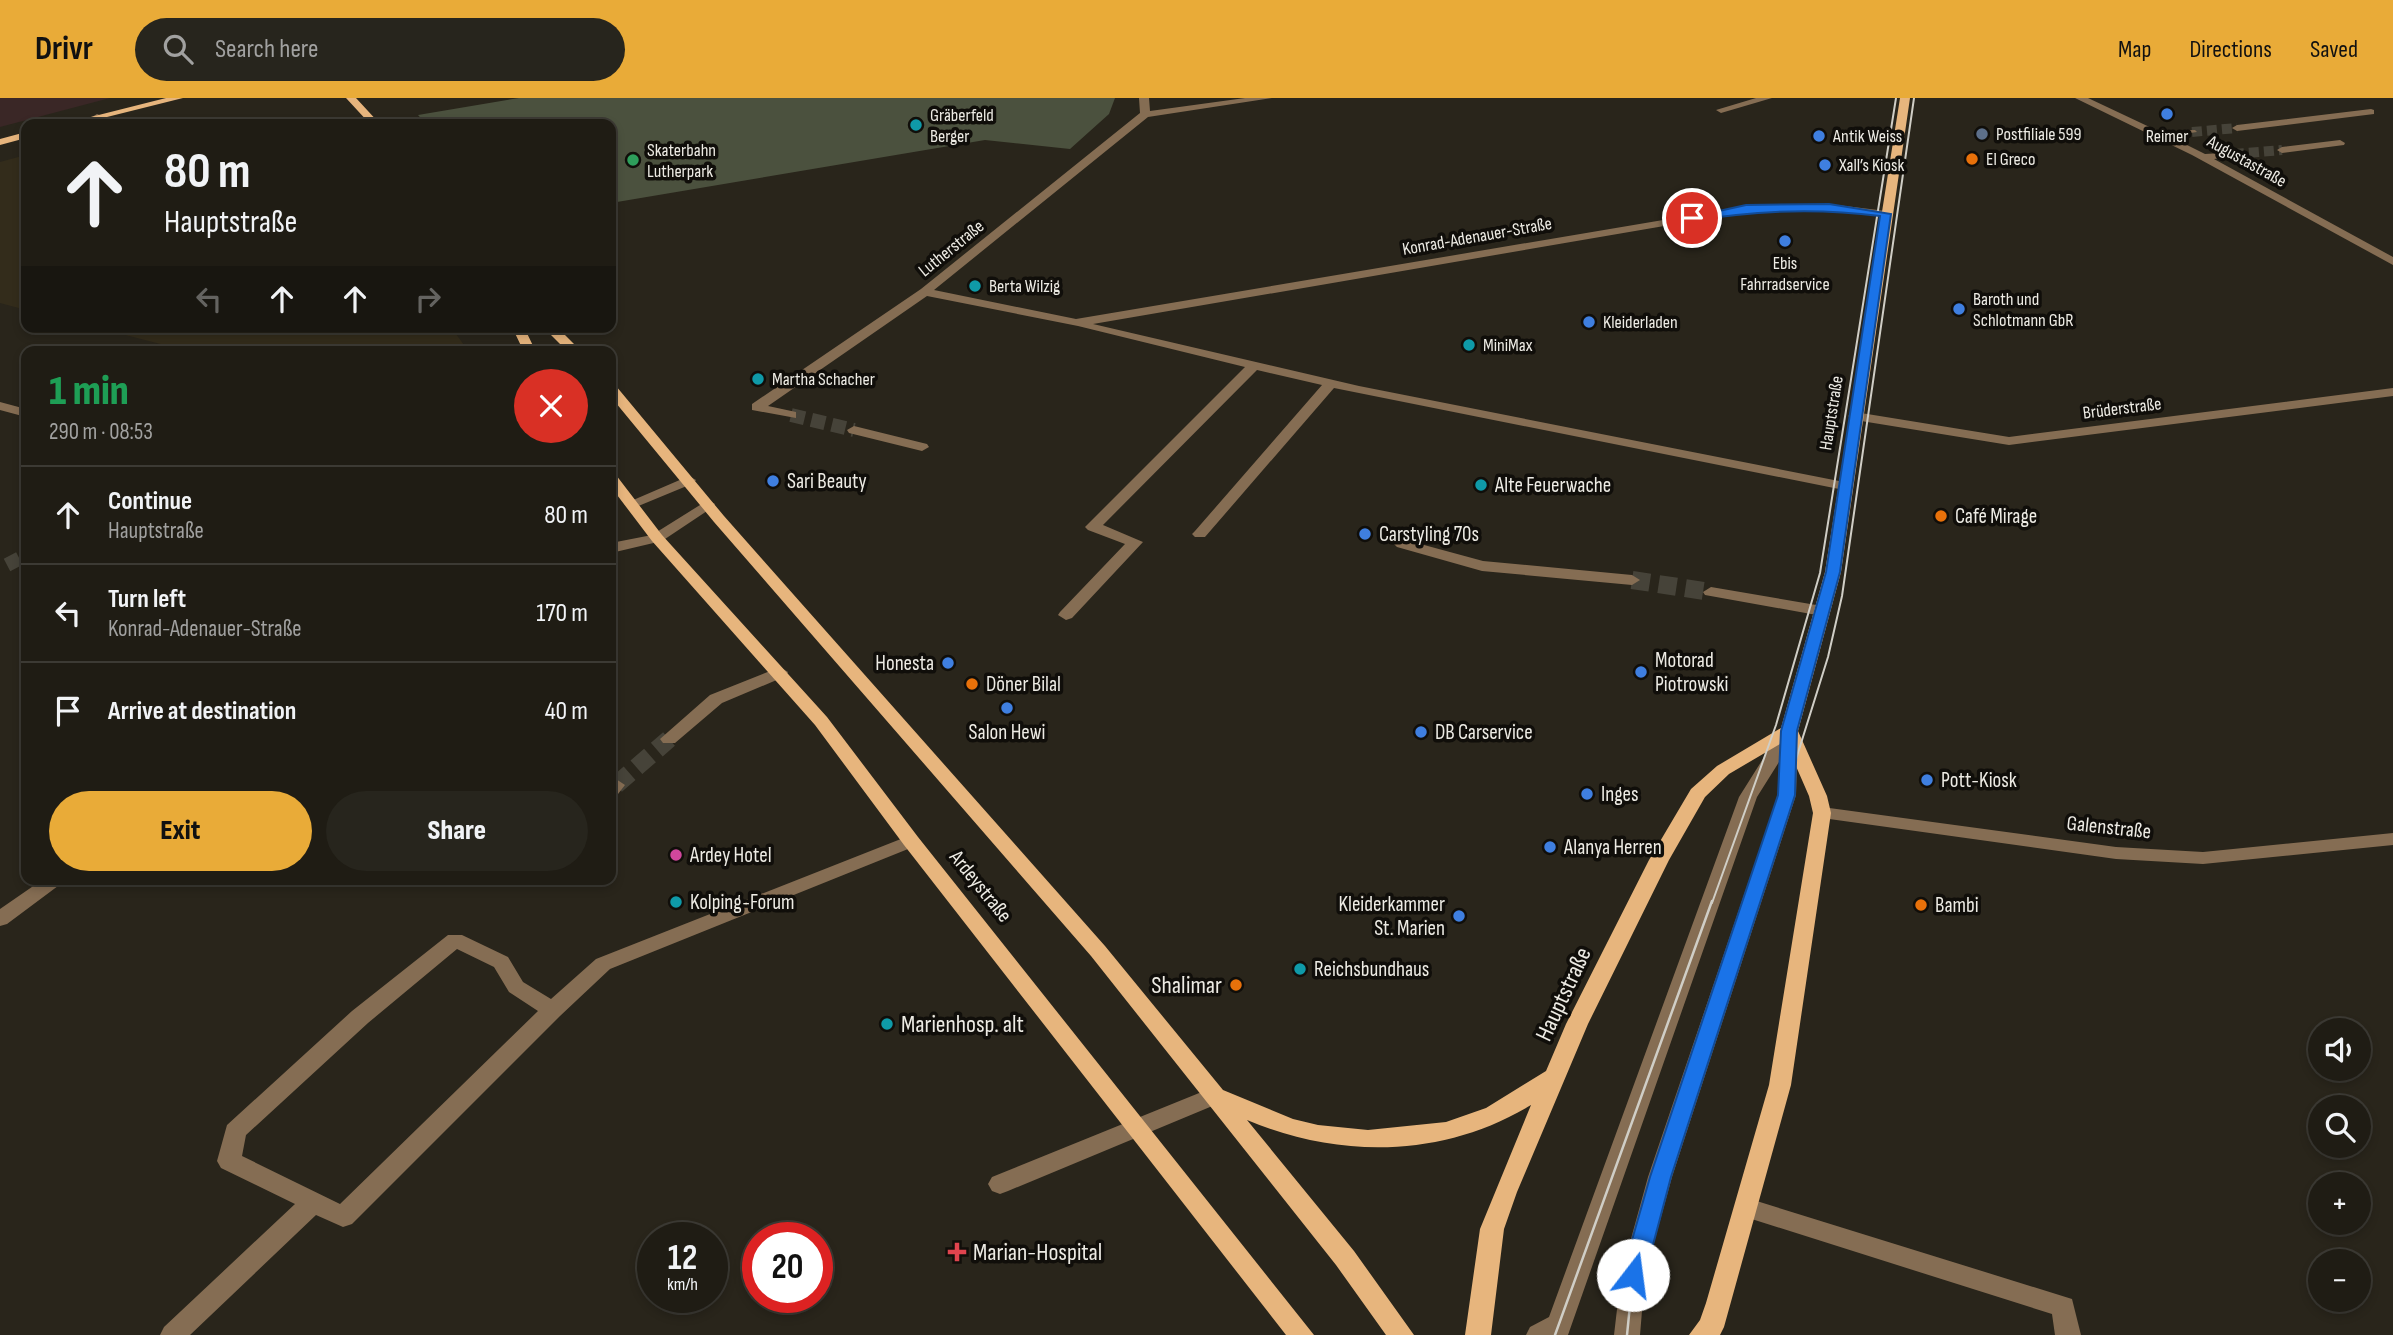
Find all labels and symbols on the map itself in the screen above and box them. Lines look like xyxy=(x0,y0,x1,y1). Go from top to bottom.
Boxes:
place label: Gräberfeld Berger xyxy=(930,105,994,147)
marker: Reimer xyxy=(2159,106,2175,122)
marker: Gräberfeld Berger xyxy=(908,117,924,133)
place label: Postfiliale 599 xyxy=(1996,124,2082,145)
place label: Antik Weiss xyxy=(1832,126,1902,147)
marker: Postfiliale 599 xyxy=(1974,126,1990,142)
place label: Reimer xyxy=(2146,126,2188,147)
marker: Antik Weiss xyxy=(1811,128,1827,144)
street label: Augustastraße xyxy=(2203,131,2290,192)
place label: Skaterbahn Lutherpark xyxy=(647,140,716,182)
place label: El Greco xyxy=(1986,149,2035,170)
marker: El Greco xyxy=(1964,151,1980,167)
marker: Skaterbahn Lutherpark xyxy=(625,152,641,168)
place label: Xall’s Kiosk xyxy=(1838,155,1904,176)
marker: Xall’s Kiosk xyxy=(1817,157,1833,173)
pin xyxy=(1662,188,1722,248)
street label: Konrad-Adenauer-Straße xyxy=(1401,213,1554,260)
street label: Lutherstraße xyxy=(914,216,988,281)
marker: Ebis Fahrradservice xyxy=(1777,233,1793,249)
place label: Ebis Fahrradservice xyxy=(1740,253,1830,295)
place label: Berta Wilzig xyxy=(989,276,1060,297)
marker: Berta Wilzig xyxy=(967,278,983,294)
place label: Baroth und Schlotmann GbR xyxy=(1973,289,2073,331)
marker: Baroth und Schlotmann GbR xyxy=(1951,301,1967,317)
place label: Kleiderladen xyxy=(1603,312,1678,333)
marker: Kleiderladen xyxy=(1581,314,1597,330)
place label: MiniMax xyxy=(1483,335,1533,356)
marker: MiniMax xyxy=(1461,337,1477,353)
place label: Martha Schacher xyxy=(772,369,875,390)
marker: Martha Schacher xyxy=(750,371,766,387)
street label: Hauptstraße xyxy=(1815,374,1848,452)
street label: Brüderstraße xyxy=(2082,393,2162,424)
place label: Sari Beauty xyxy=(787,469,867,494)
marker: Sari Beauty xyxy=(765,473,781,489)
place label: Alte Feuerwache xyxy=(1494,473,1611,498)
marker: Alte Feuerwache xyxy=(1473,477,1489,493)
place label: Café Mirage xyxy=(1955,504,2037,529)
marker: Café Mirage xyxy=(1933,508,1949,524)
place label: Carstyling 70s xyxy=(1379,522,1479,547)
marker: Carstyling 70s xyxy=(1357,526,1373,542)
place label: Motorad Piotrowski xyxy=(1655,648,1728,697)
place label: Honesta xyxy=(875,651,934,676)
marker: Honesta xyxy=(940,655,956,671)
marker: Motorad Piotrowski xyxy=(1633,664,1649,680)
place label: Döner Bilal xyxy=(986,672,1061,697)
marker: Döner Bilal xyxy=(964,676,980,692)
marker: Salon Hewi xyxy=(999,700,1015,716)
place label: Salon Hewi xyxy=(969,720,1045,745)
place label: DB Carservice xyxy=(1435,720,1533,745)
marker: DB Carservice xyxy=(1413,724,1429,740)
place label: Pott-Kiosk xyxy=(1941,768,2017,793)
marker: Pott-Kiosk xyxy=(1919,772,1935,788)
place label: Inges xyxy=(1601,782,1639,807)
marker: Inges xyxy=(1579,786,1595,802)
street label: Galenstraße xyxy=(2065,811,2152,844)
place label: Alanya Herren xyxy=(1563,835,1662,860)
marker: Alanya Herren xyxy=(1542,839,1558,855)
place label: Ardey Hotel xyxy=(689,843,772,868)
street label: Ardeystraße xyxy=(943,845,1017,927)
marker: Ardey Hotel xyxy=(668,847,684,863)
place label: Kolping-Forum xyxy=(690,890,795,915)
place label: Kleiderkammer St. Marien xyxy=(1338,892,1445,941)
place label: Bambi xyxy=(1935,893,1979,918)
marker: Kolping-Forum xyxy=(668,894,684,910)
marker: Bambi xyxy=(1913,897,1929,913)
marker: Kleiderkammer St. Marien xyxy=(1451,908,1467,924)
street label: Hauptstraße xyxy=(1529,943,1598,1046)
place label: Reichsbundhaus xyxy=(1314,957,1429,982)
marker: Reichsbundhaus xyxy=(1292,961,1308,977)
place label: Shalimar xyxy=(1151,971,1222,1000)
marker: Shalimar xyxy=(1228,977,1244,993)
place label: Marienhosp. alt xyxy=(901,1010,1024,1039)
marker: Marienhosp. alt xyxy=(879,1016,895,1032)
speed limit sign: 20 xyxy=(742,1222,833,1313)
place label: Marian-Hospital xyxy=(973,1238,1102,1267)
position arrow xyxy=(1596,1238,1670,1312)
marker: Marian-Hospital xyxy=(947,1242,967,1262)

